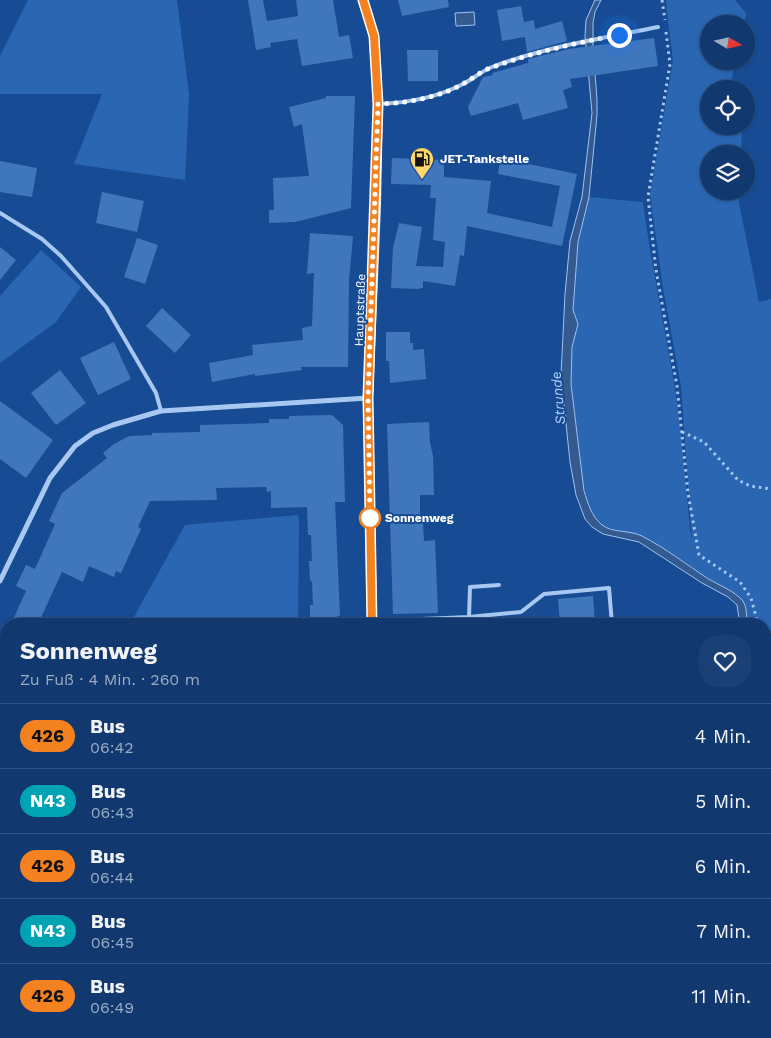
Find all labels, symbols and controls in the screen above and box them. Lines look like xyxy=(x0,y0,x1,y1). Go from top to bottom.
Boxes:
north arrow xyxy=(700,15,755,70)
map controls xyxy=(700,15,755,200)
your location xyxy=(607,23,632,48)
button: locate xyxy=(700,80,755,135)
button: layers xyxy=(700,145,755,200)
fuel station icon: JET-Tankstelle xyxy=(409,146,435,180)
place label: JET-Tankstelle xyxy=(440,152,529,166)
street label: Hauptstraße xyxy=(352,273,368,347)
water label: Strunde xyxy=(548,371,568,425)
marker: Sonnenweg xyxy=(359,507,381,529)
place label: Sonnenweg xyxy=(385,511,454,525)
button: heart xyxy=(699,635,751,687)
text: Sonnenweg xyxy=(20,637,157,665)
text: Zu Fuß · 4 Min. · 260 m xyxy=(20,670,200,689)
text: Bus xyxy=(90,715,125,738)
text: 426 xyxy=(31,725,64,746)
text: 4 Min. xyxy=(695,725,751,748)
text: 06:42 xyxy=(90,738,134,757)
text: Bus xyxy=(91,780,126,803)
text: N43 xyxy=(30,790,66,811)
text: 5 Min. xyxy=(695,790,751,813)
text: 06:43 xyxy=(91,803,134,822)
text: Bus xyxy=(90,845,125,868)
text: 426 xyxy=(31,855,64,876)
text: 6 Min. xyxy=(695,855,751,878)
text: 06:44 xyxy=(90,868,134,887)
text: Bus xyxy=(91,910,126,933)
text: N43 xyxy=(30,920,66,941)
text: 7 Min. xyxy=(696,920,751,943)
text: 06:45 xyxy=(91,933,134,952)
text: Bus xyxy=(90,975,125,998)
text: 426 xyxy=(31,985,64,1006)
text: 11 Min. xyxy=(692,985,751,1008)
text: 06:49 xyxy=(90,998,134,1017)

